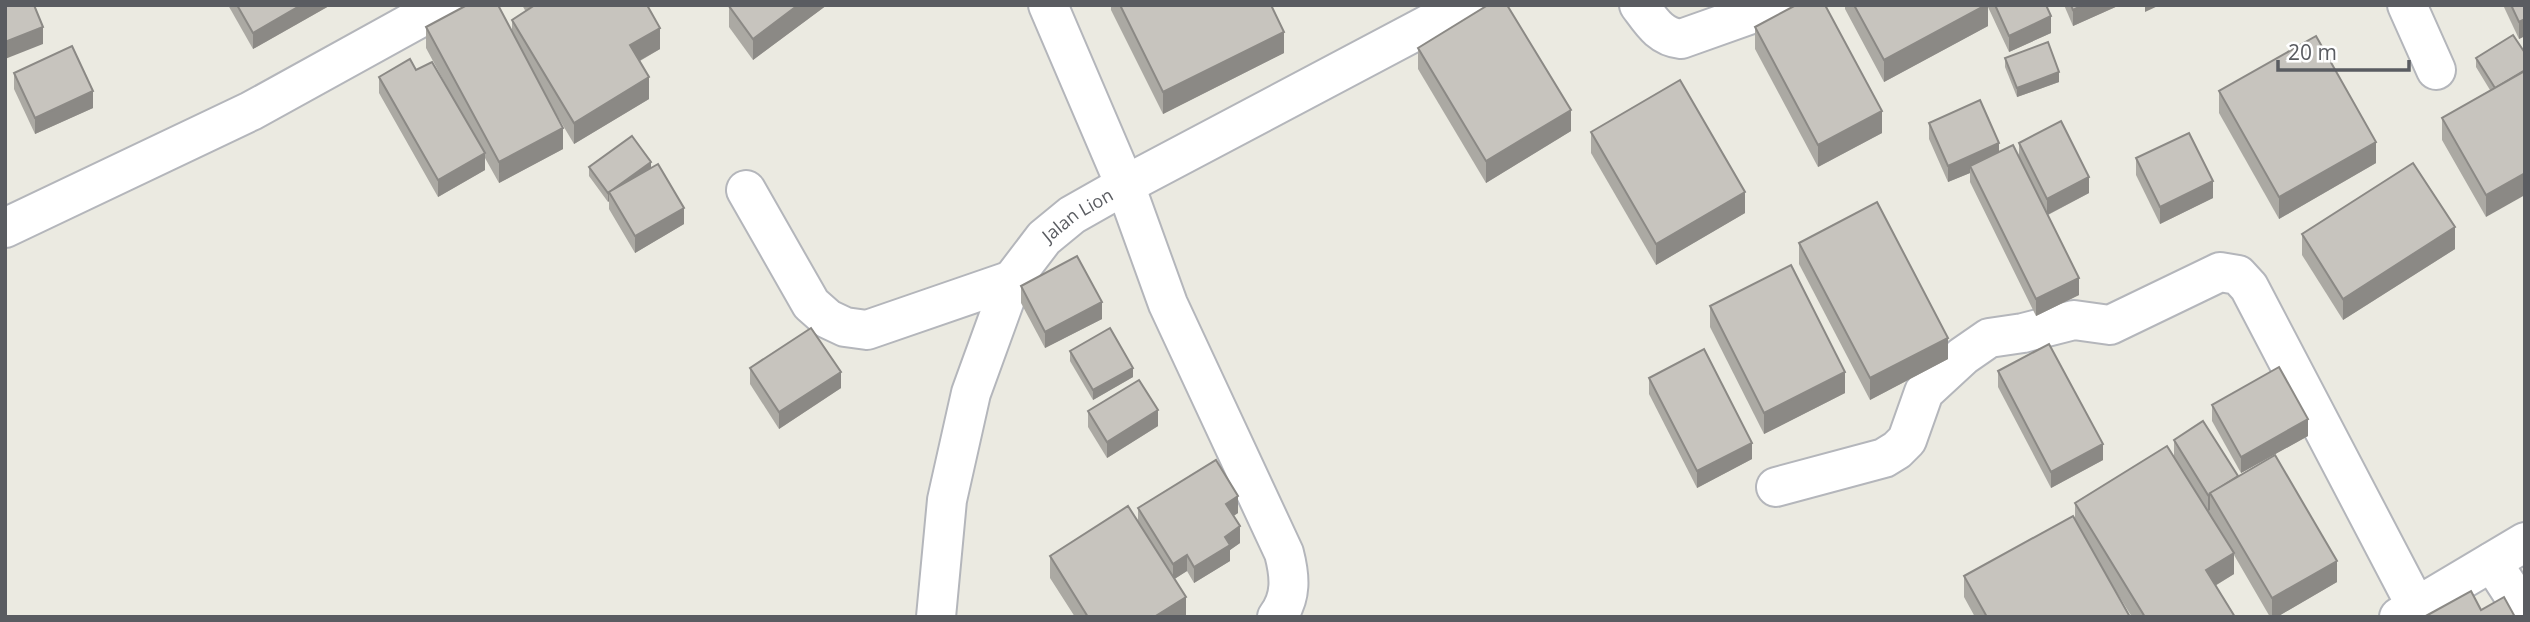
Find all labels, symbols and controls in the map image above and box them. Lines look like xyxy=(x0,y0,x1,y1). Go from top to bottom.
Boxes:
scale bar xyxy=(2278,28,2409,72)
text: 20 m xyxy=(2288,38,2337,66)
street label: Jalan Lion xyxy=(1035,182,1117,248)

